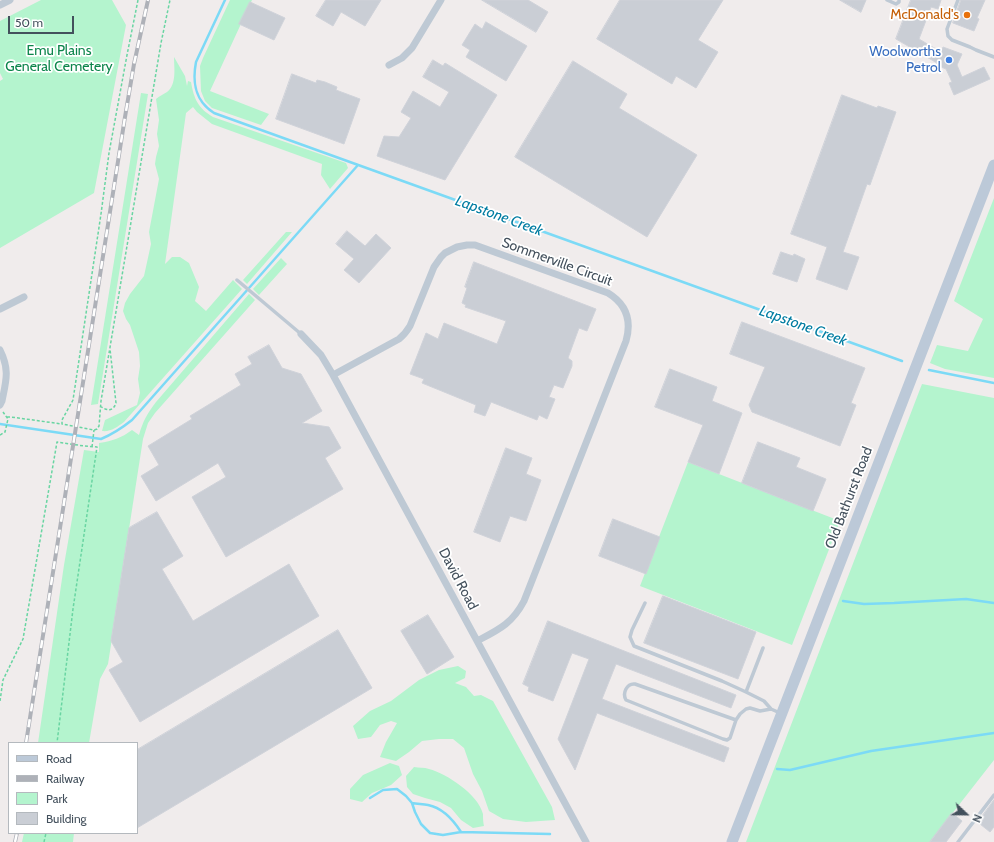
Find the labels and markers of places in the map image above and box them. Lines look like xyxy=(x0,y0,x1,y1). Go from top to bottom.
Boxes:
place label: McDonald's xyxy=(890,7,959,23)
marker: McDonald's xyxy=(962,10,972,20)
place label: Woolworths Petrol xyxy=(869,44,941,76)
marker: Woolworths Petrol xyxy=(944,55,954,65)

